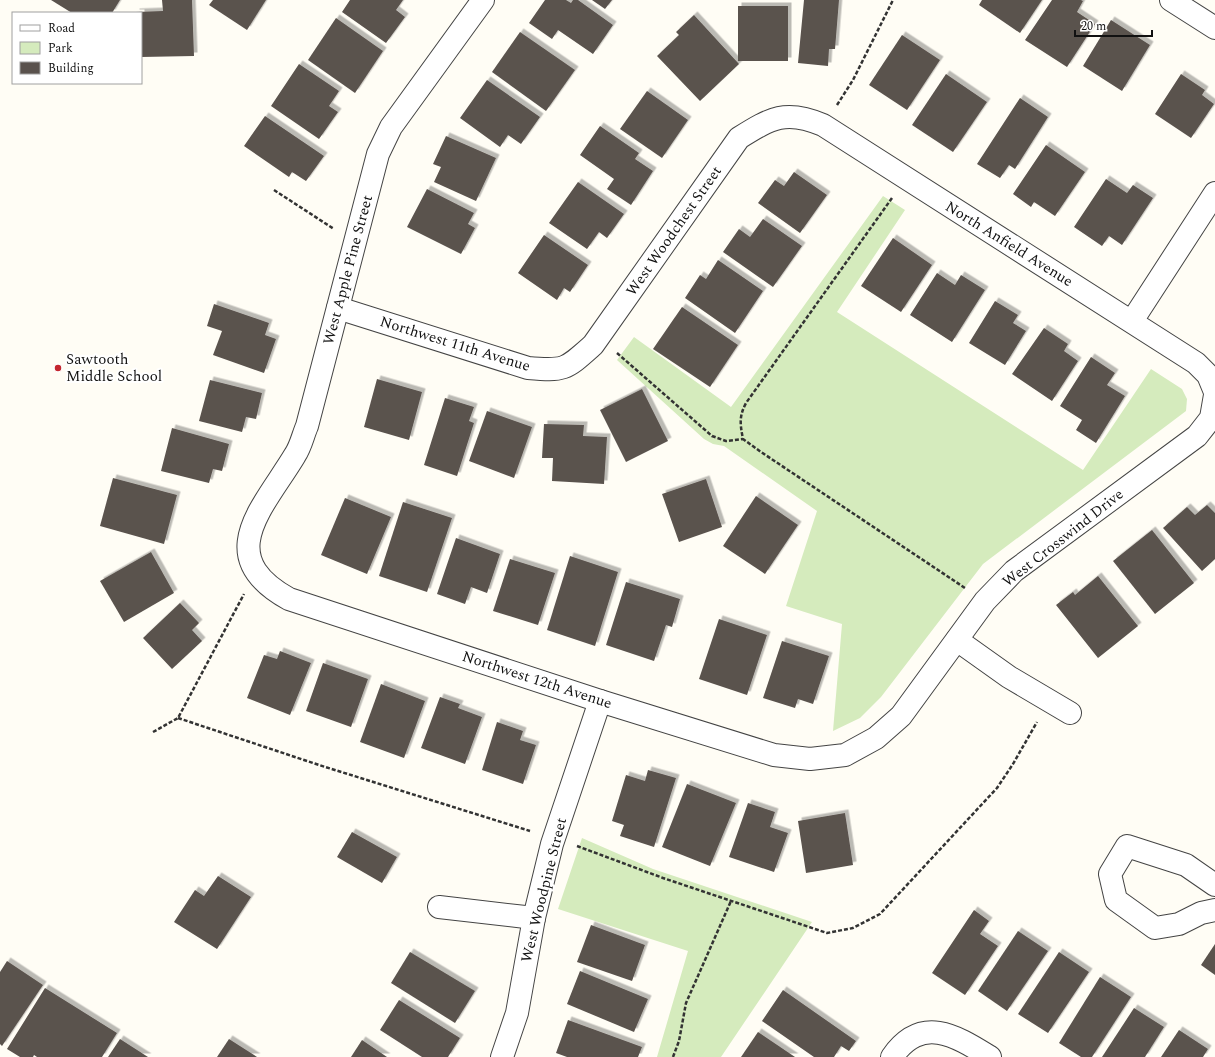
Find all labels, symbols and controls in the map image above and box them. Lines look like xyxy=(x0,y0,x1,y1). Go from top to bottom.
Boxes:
legend xyxy=(12,12,142,84)
scale bar xyxy=(1075,12,1152,38)
text: 20 m xyxy=(1081,17,1106,36)
text: Road xyxy=(48,19,75,38)
text: Park xyxy=(48,39,73,58)
text: Building xyxy=(48,59,94,78)
street label: West Woodchest Street xyxy=(620,161,728,301)
street label: West Apple Pine Street xyxy=(317,193,379,347)
street label: North Anfield Avenue xyxy=(941,195,1077,293)
street label: Northwest 11th Avenue xyxy=(377,310,533,378)
place label: Sawtooth Middle School xyxy=(66,348,162,388)
marker: Sawtooth Middle School xyxy=(53,363,63,373)
street label: West Crosswind Drive xyxy=(997,483,1129,593)
street label: Northwest 12th Avenue xyxy=(459,645,615,715)
street label: West Woodpine Street xyxy=(515,815,573,965)

